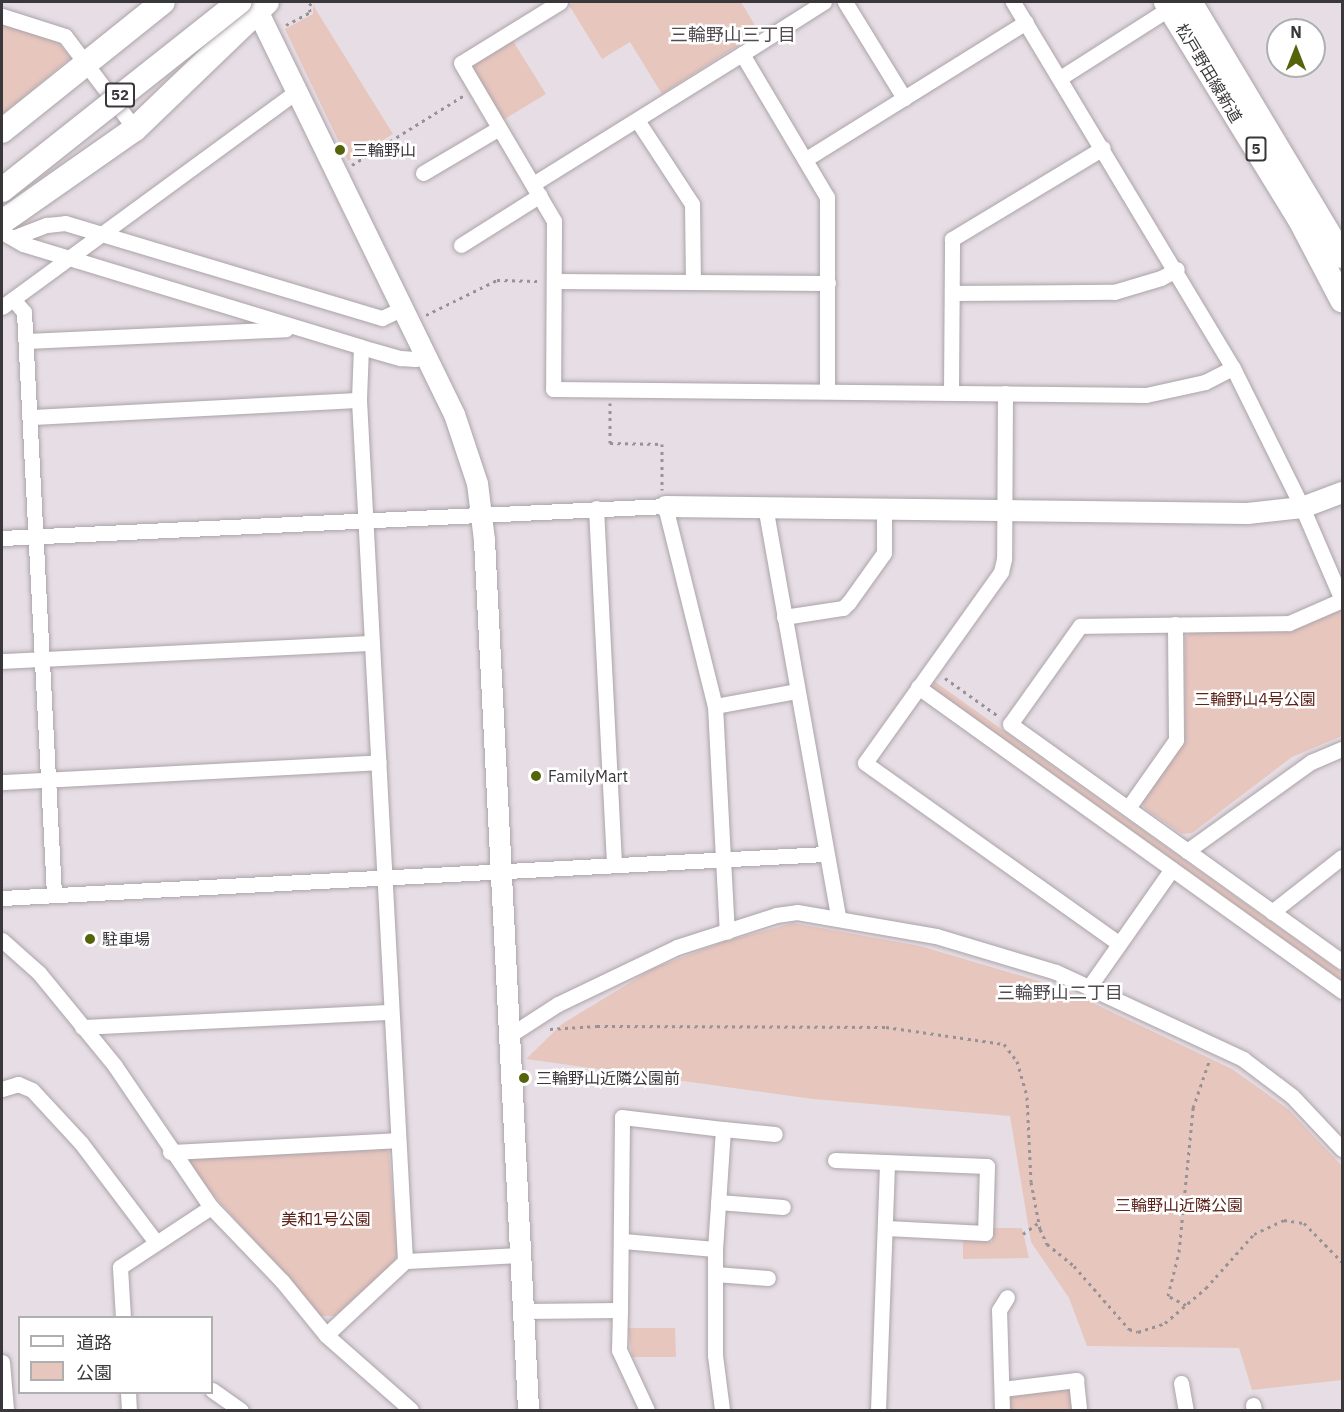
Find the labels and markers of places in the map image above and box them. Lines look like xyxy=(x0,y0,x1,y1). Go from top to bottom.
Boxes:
place label: 三輪野山 xyxy=(352,140,416,160)
marker: 三輪野山 xyxy=(333,143,347,157)
place label: FamilyMart xyxy=(548,766,628,786)
marker: FamilyMart xyxy=(529,769,543,783)
place label: 駐車場 xyxy=(102,929,150,949)
marker: 駐車場 xyxy=(83,932,97,946)
place label: 三輪野山近隣公園前 xyxy=(536,1068,680,1088)
marker: 三輪野山近隣公園前 xyxy=(517,1071,531,1085)

